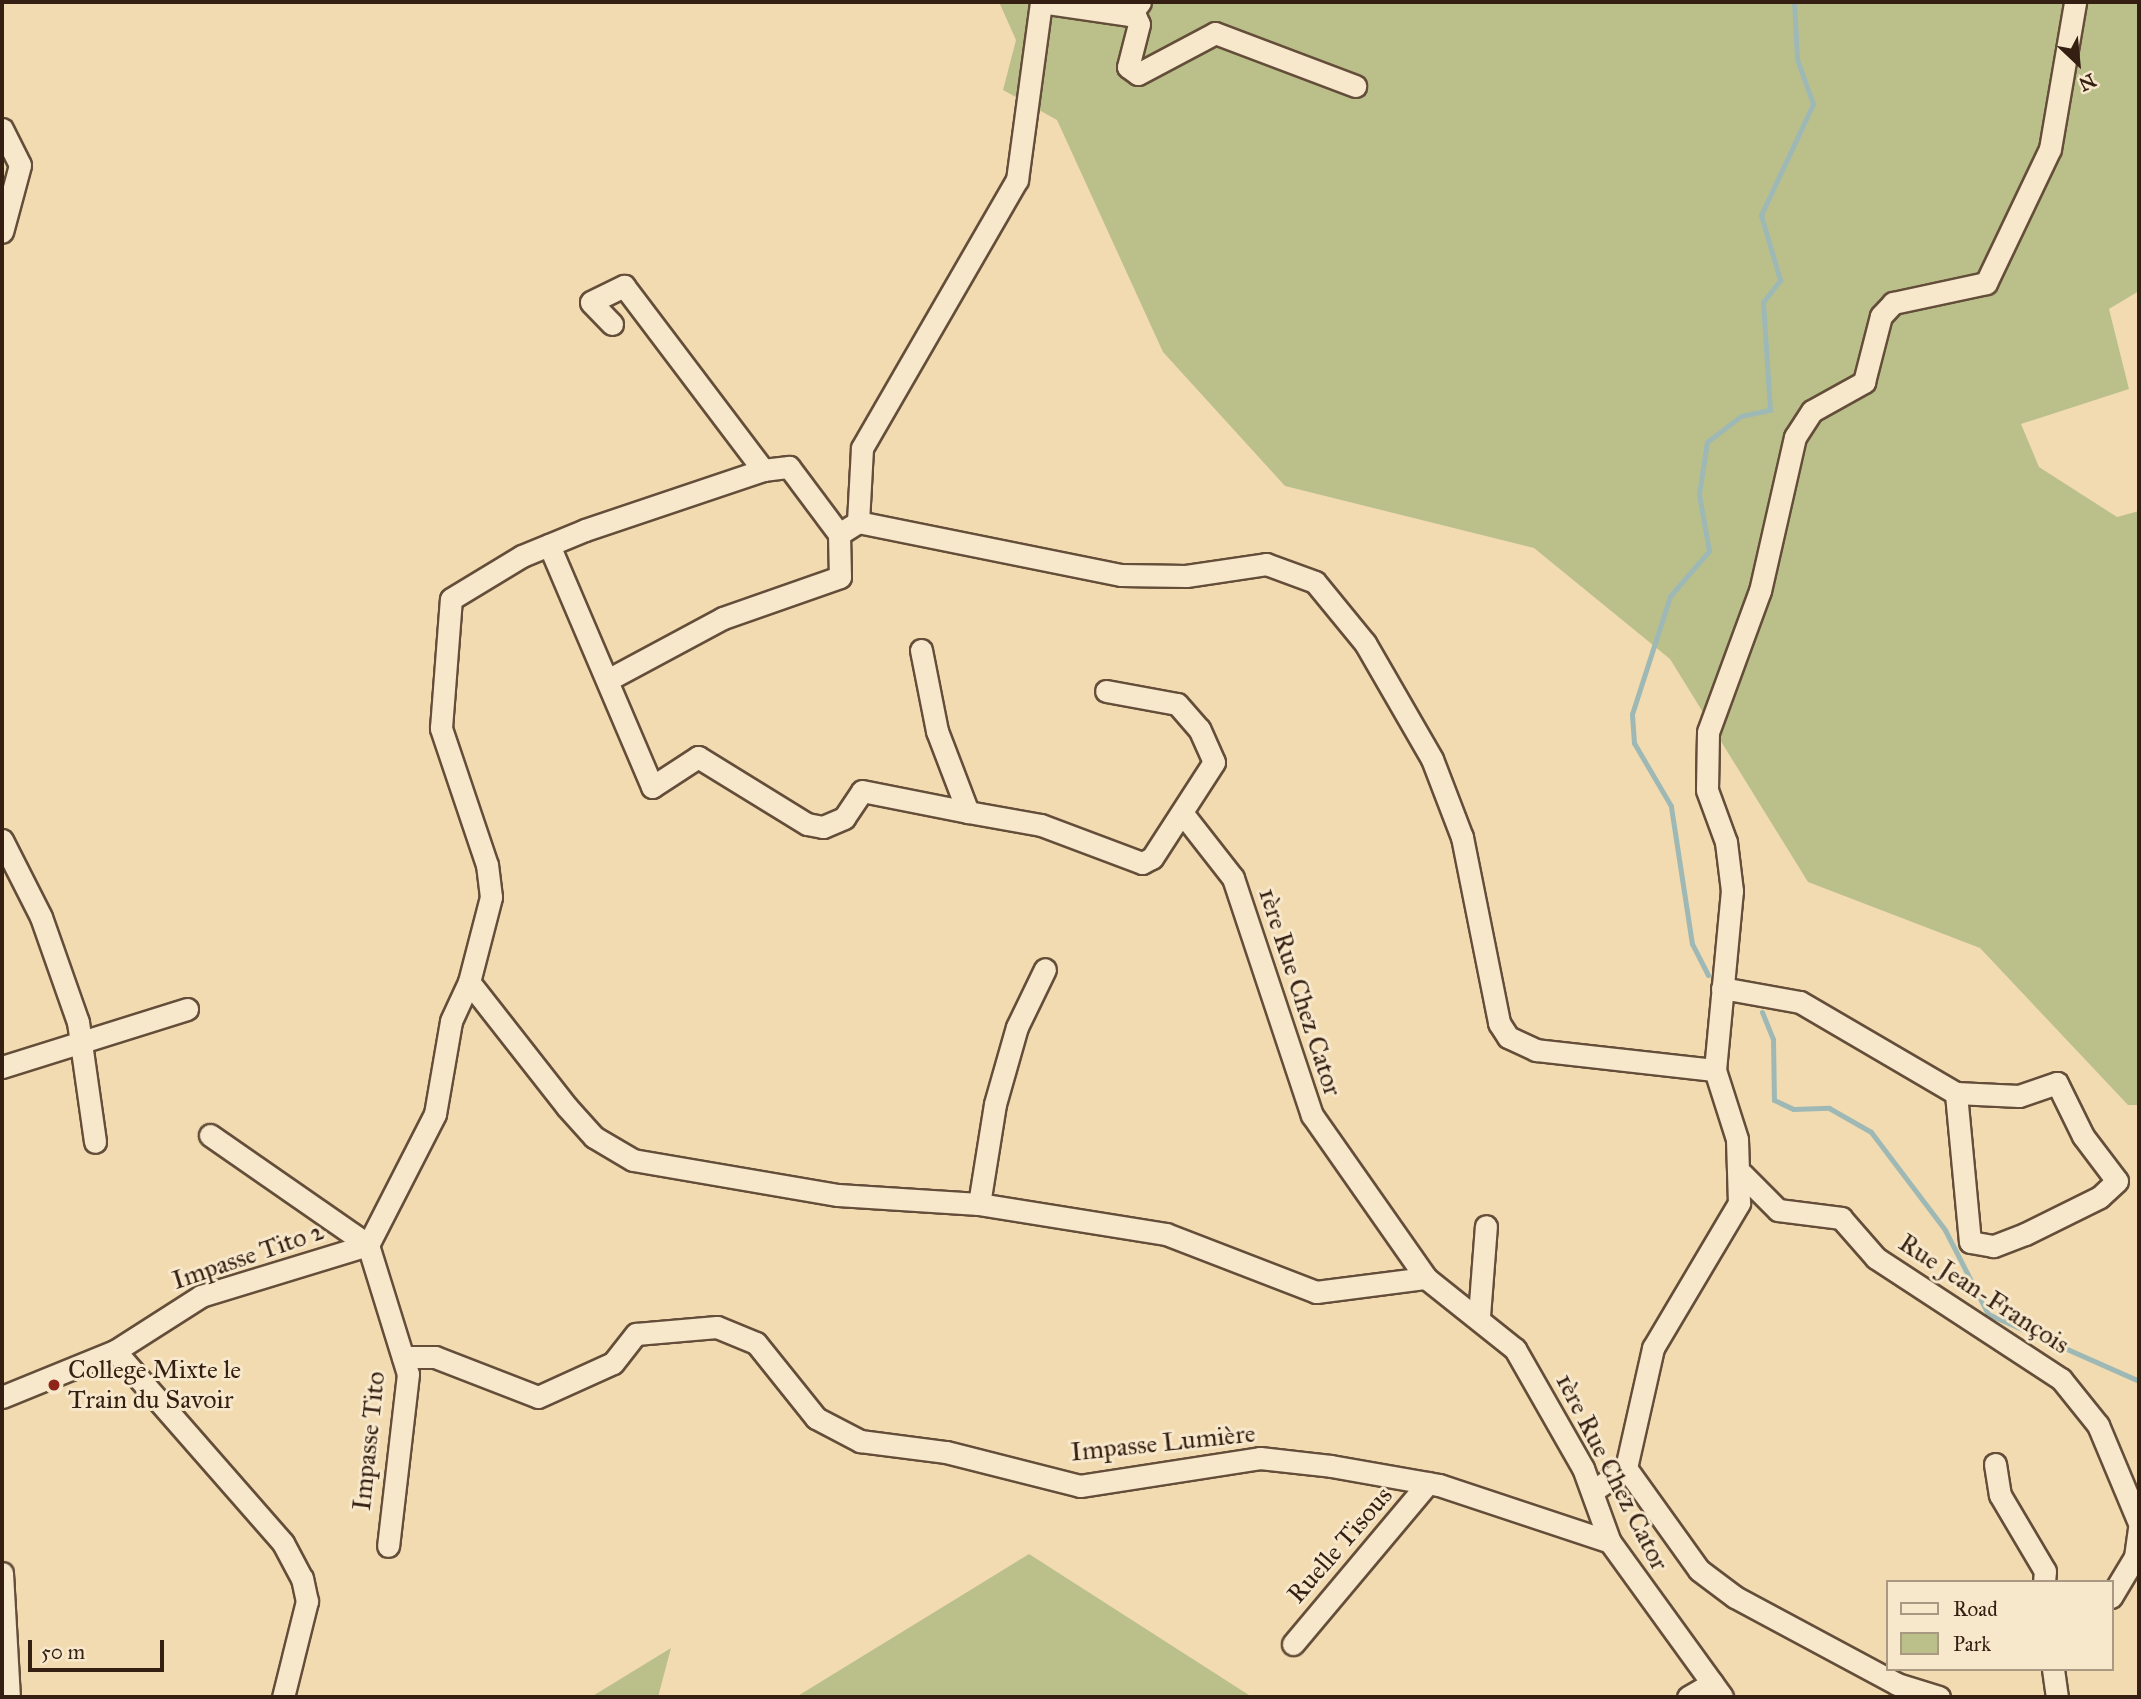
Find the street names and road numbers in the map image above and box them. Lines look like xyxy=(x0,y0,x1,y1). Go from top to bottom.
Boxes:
street label: 1ère Rue Chez Cator xyxy=(1252,884,1348,1100)
street label: Impasse Tito 2 xyxy=(168,1216,328,1296)
street label: Rue Jean-François xyxy=(1893,1227,2075,1361)
street label: 1ère Rue Chez Cator xyxy=(1549,1368,1675,1576)
street label: Impasse Tito xyxy=(346,1370,392,1512)
street label: Impasse Lumière xyxy=(1069,1418,1257,1468)
street label: Ruelle Tisous xyxy=(1281,1480,1399,1610)

